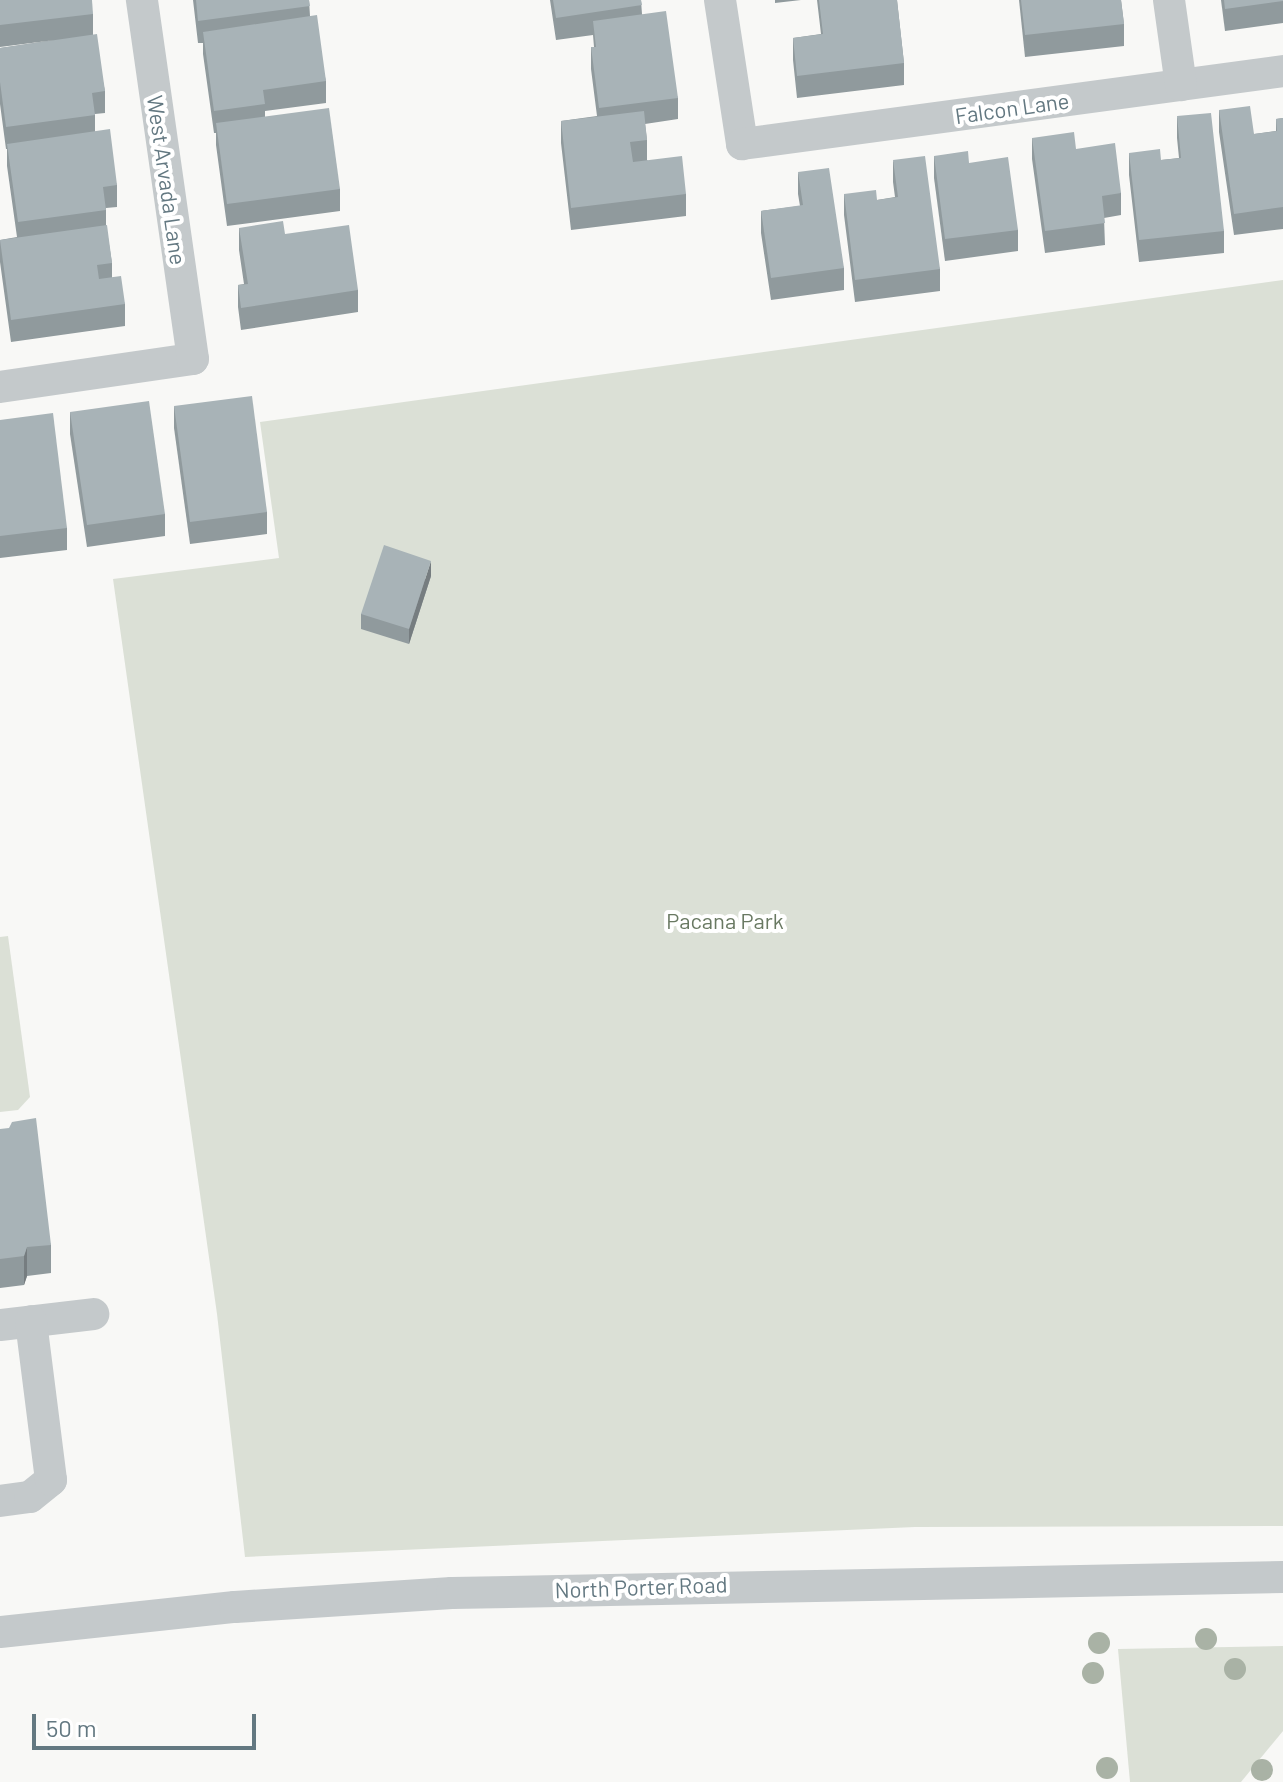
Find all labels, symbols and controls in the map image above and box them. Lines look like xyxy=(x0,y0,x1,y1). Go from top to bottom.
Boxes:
street label: Falcon Lane xyxy=(953,87,1071,129)
street label: West Arvada Lane xyxy=(142,94,192,266)
park label: Pacana Park xyxy=(666,908,784,934)
street label: North Porter Road xyxy=(554,1571,728,1603)
scale bar xyxy=(36,1698,260,1748)
text: 50 m xyxy=(46,1713,97,1742)

